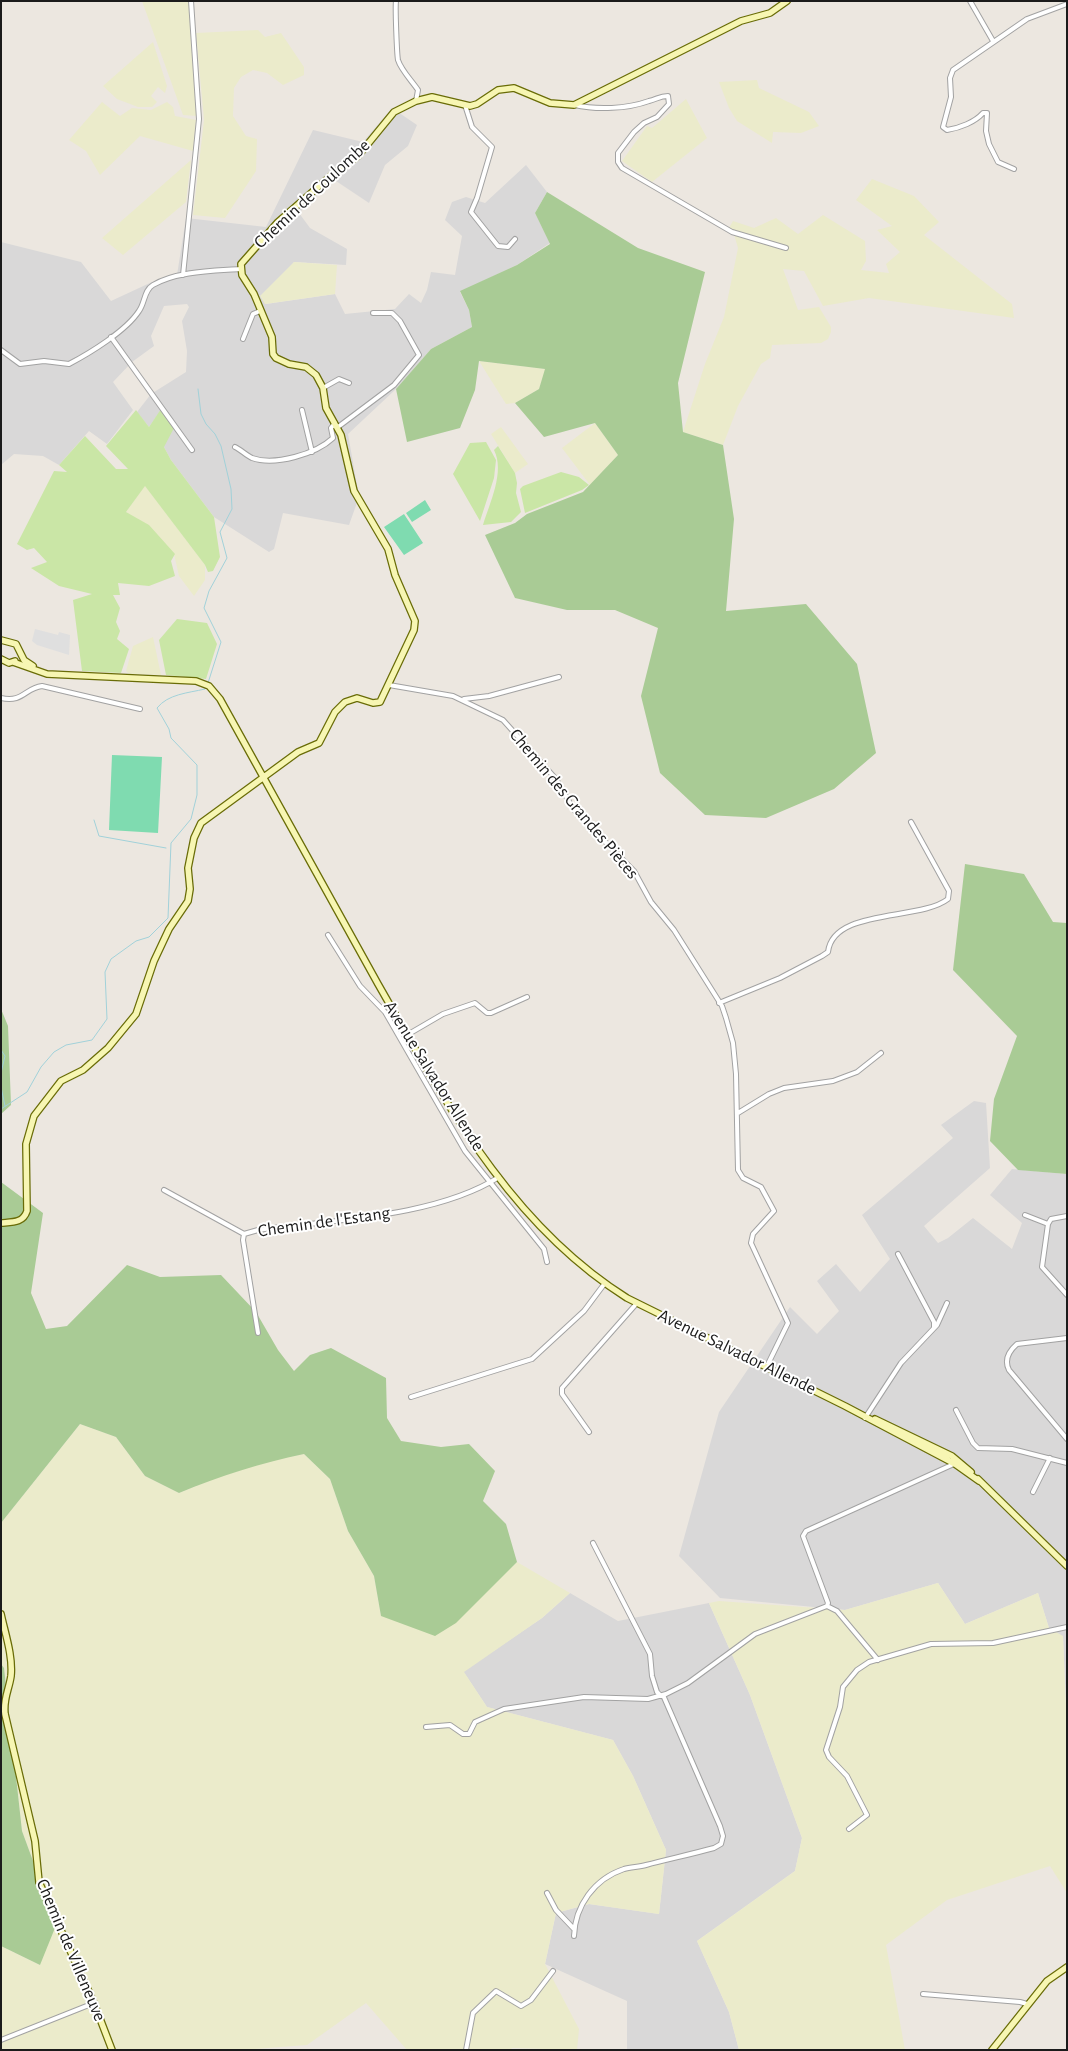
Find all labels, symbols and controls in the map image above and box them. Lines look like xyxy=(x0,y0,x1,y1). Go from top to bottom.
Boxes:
street label: Chemin de Coulombe xyxy=(250,135,374,253)
street label: Chemin des Grandes Pièces xyxy=(505,724,643,884)
street label: Avenue Salvador Allende xyxy=(379,997,489,1155)
street label: Chemin de l'Estang xyxy=(256,1202,392,1242)
street label: Avenue Salvador Allende xyxy=(654,1304,820,1400)
street label: Chemin de Villeneuve xyxy=(31,1876,111,2024)

